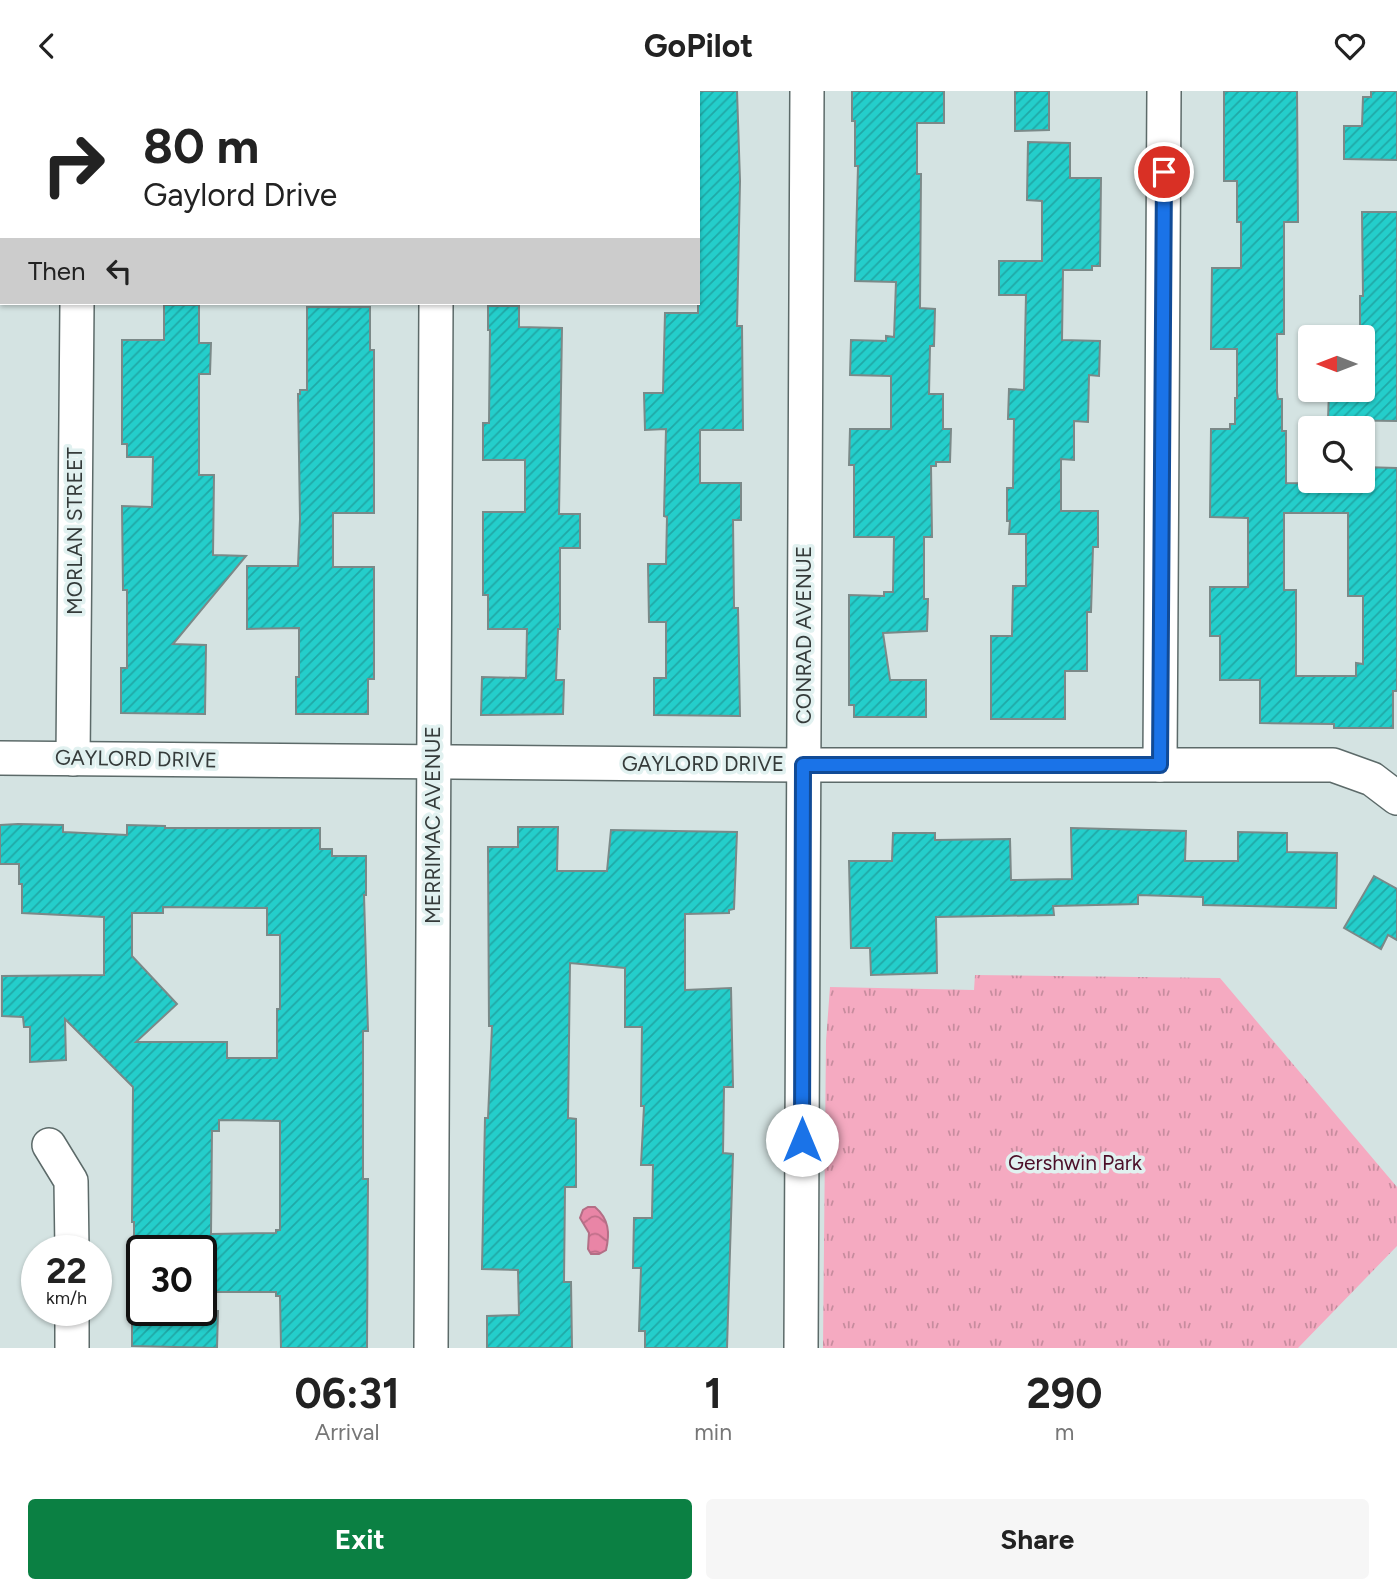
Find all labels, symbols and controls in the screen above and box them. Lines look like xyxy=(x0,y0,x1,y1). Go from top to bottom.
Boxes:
icon: back xyxy=(28,27,66,65)
text: GoPilot xyxy=(644,27,753,65)
icon: heart xyxy=(1331,27,1369,65)
text: 80 m xyxy=(143,116,259,175)
icon: right xyxy=(28,119,119,210)
pin xyxy=(1134,142,1194,202)
icon: arrive xyxy=(1145,153,1183,191)
text: Gaylord Drive xyxy=(143,176,337,214)
icon: left xyxy=(100,252,138,290)
text: Then xyxy=(28,255,86,287)
north arrow xyxy=(1298,325,1376,403)
map controls xyxy=(1298,325,1375,493)
button: search xyxy=(1298,416,1375,493)
street label: MORLAN STREET xyxy=(62,447,87,615)
street label: CONRAD AVENUE xyxy=(791,546,816,724)
street label: MERRIMAC AVENUE xyxy=(420,726,445,924)
street label: GAYLORD DRIVE xyxy=(55,745,217,772)
street label: GAYLORD DRIVE xyxy=(622,751,784,776)
position arrow xyxy=(765,1103,839,1177)
park label: Gershwin Park xyxy=(1008,1150,1143,1175)
speed limit sign: 30 xyxy=(126,1235,217,1326)
text: 22 xyxy=(46,1250,87,1292)
text: km/h xyxy=(46,1287,87,1309)
text: 06:31 xyxy=(295,1368,400,1419)
text: 1 xyxy=(704,1368,722,1419)
text: 290 xyxy=(1027,1368,1102,1419)
text: Arrival xyxy=(315,1418,380,1446)
text: min xyxy=(694,1418,732,1446)
text: m xyxy=(1055,1418,1074,1446)
button: Exit xyxy=(28,1499,692,1579)
button: Share xyxy=(706,1499,1369,1579)

